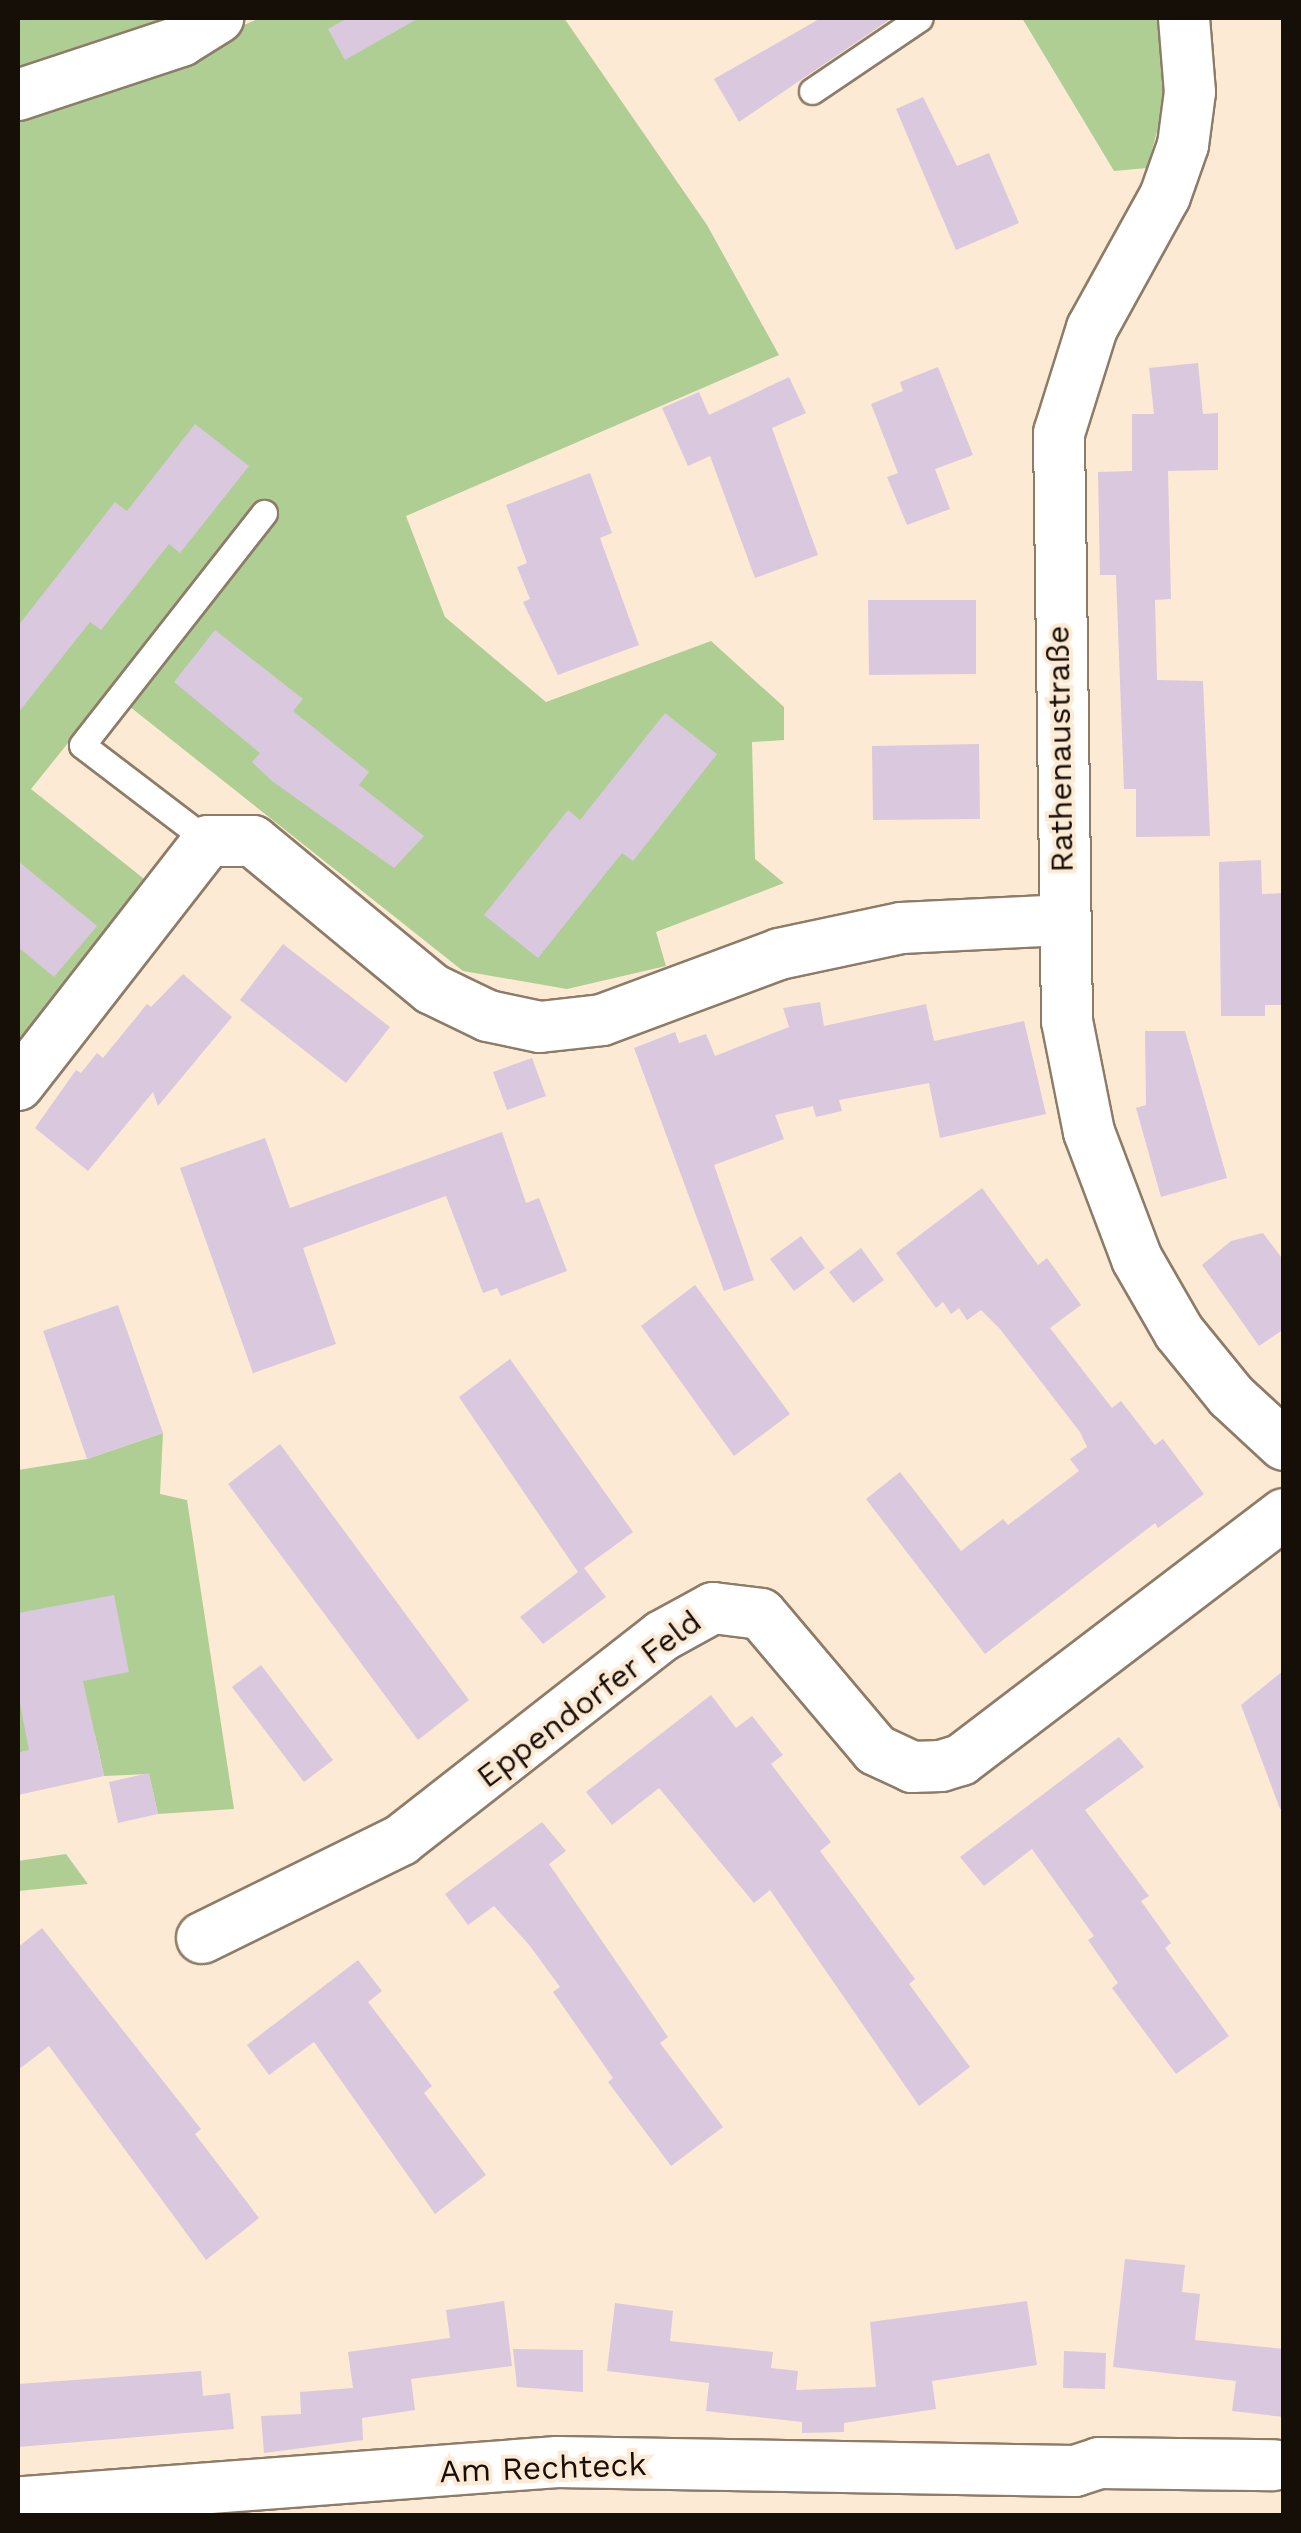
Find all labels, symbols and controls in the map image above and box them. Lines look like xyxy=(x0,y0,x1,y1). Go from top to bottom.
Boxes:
street label: Rathenaustraße xyxy=(1039,625,1081,873)
street label: Eppendorfer Feld xyxy=(469,1602,709,1796)
street label: Am Rechteck xyxy=(439,2445,647,2491)

